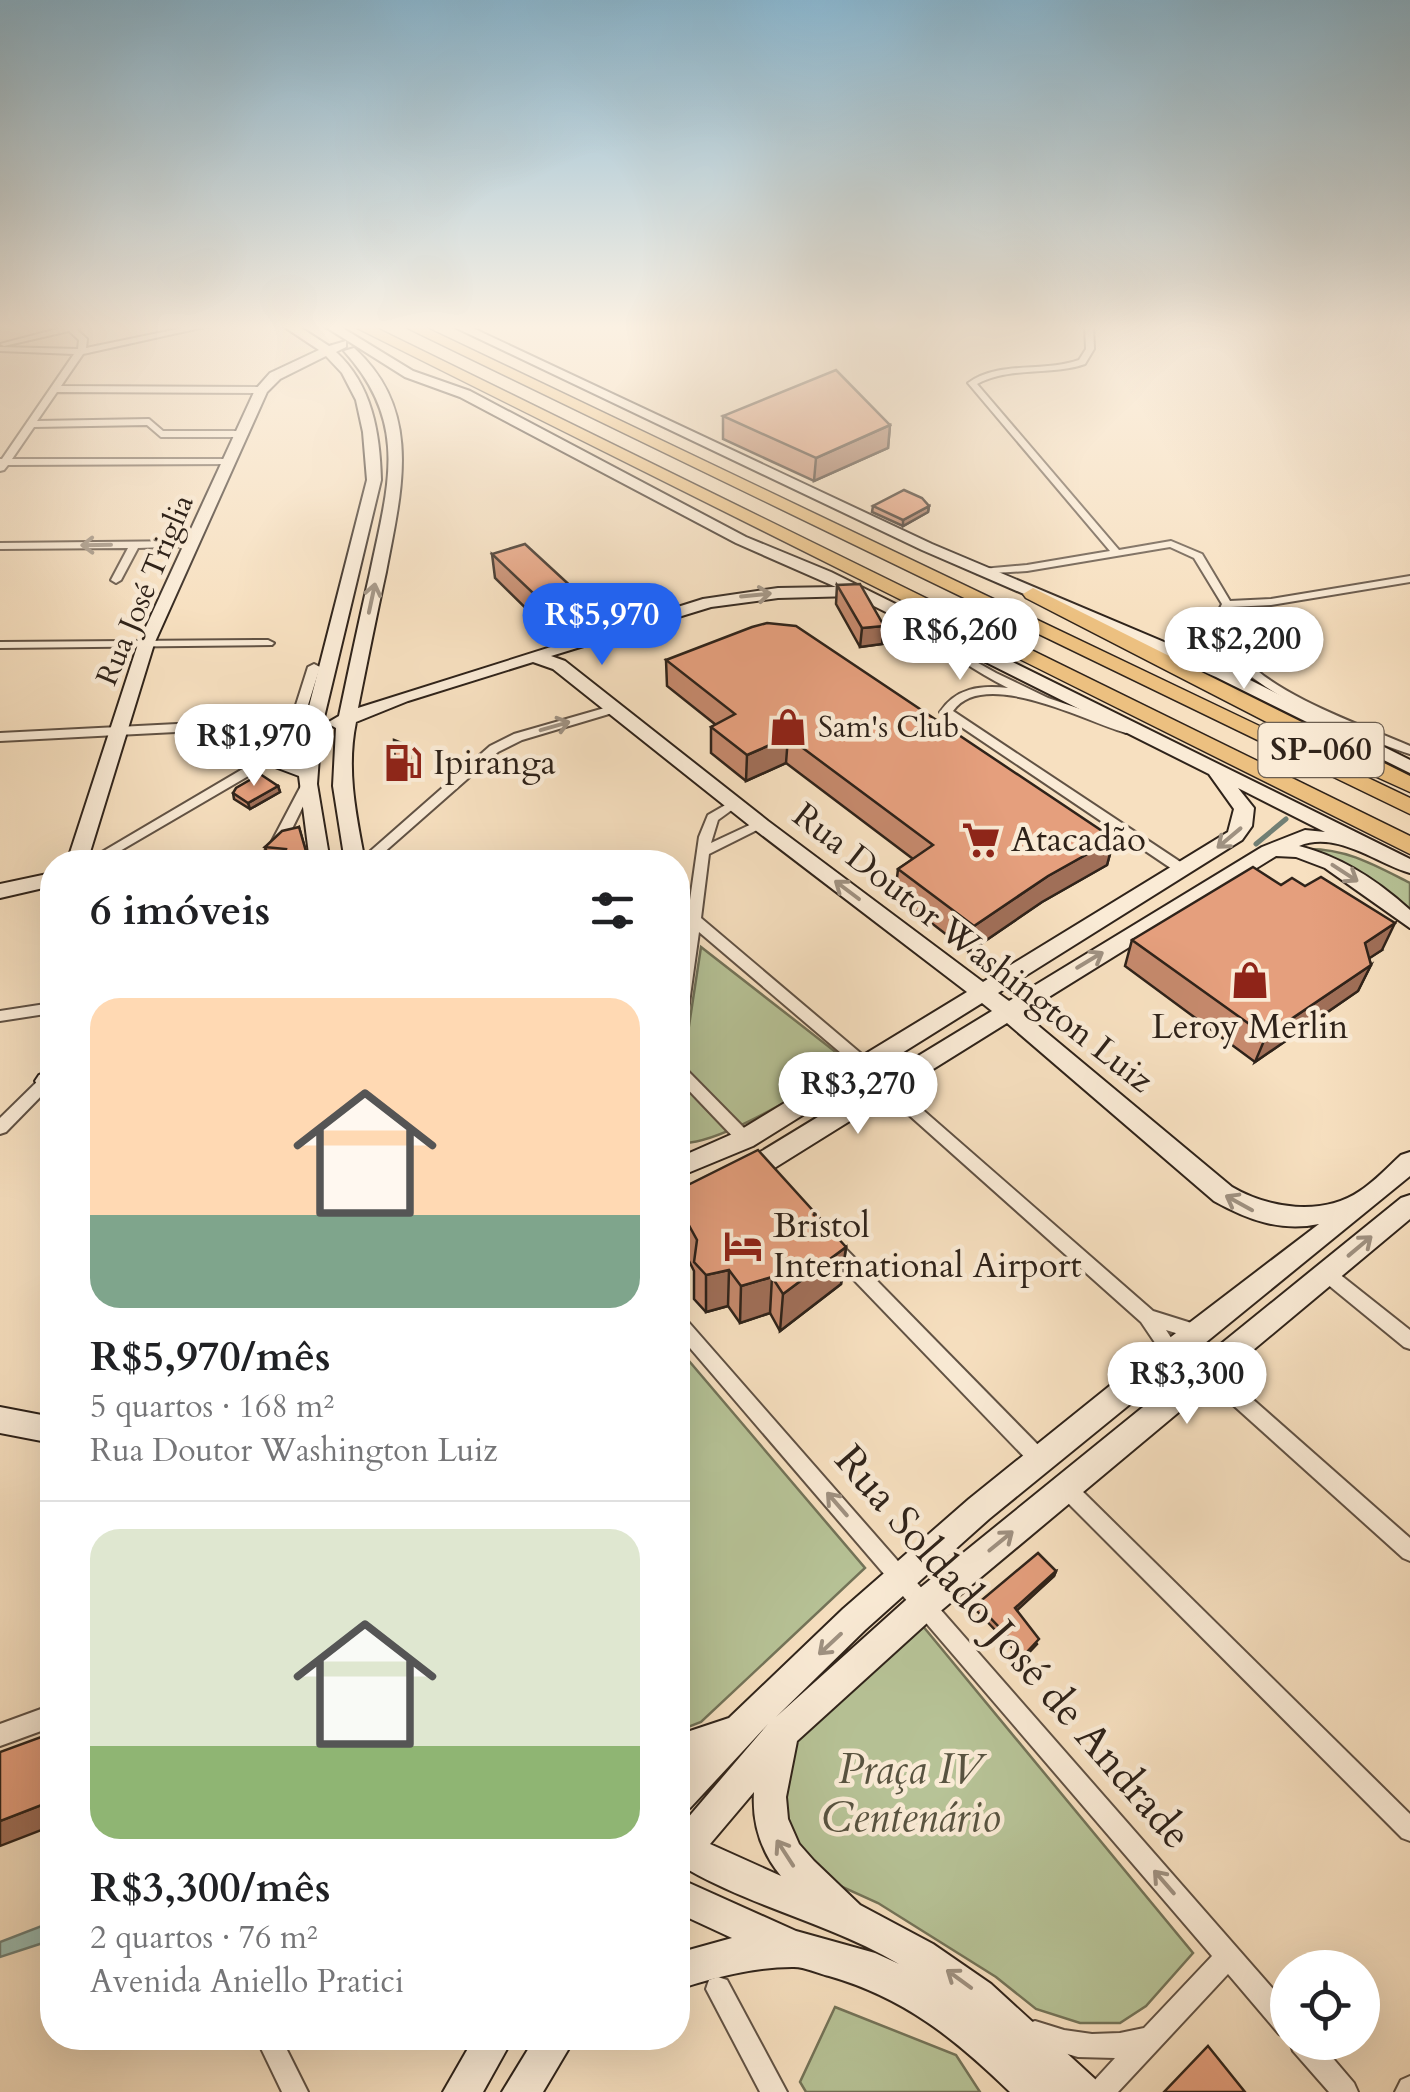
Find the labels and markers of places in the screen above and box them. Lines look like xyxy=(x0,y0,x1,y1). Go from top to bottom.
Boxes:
pin: R$5,970 xyxy=(510,583,694,668)
pin: R$6,260 xyxy=(868,598,1052,683)
pin: R$2,200 xyxy=(1152,607,1336,692)
pin: R$1,970 xyxy=(162,704,346,789)
shop icon: Sam's Club xyxy=(767,706,809,748)
place label: Sam's Club xyxy=(818,707,959,748)
place label: Ipiranga xyxy=(433,739,556,787)
fuel station icon: Ipiranga xyxy=(382,742,424,784)
place label: Atacadão xyxy=(1011,816,1146,864)
supermarket icon: Atacadão xyxy=(960,819,1002,861)
shop icon: Leroy Merlin xyxy=(1229,959,1271,1001)
place label: Leroy Merlin xyxy=(1152,1003,1349,1051)
pin: R$3,270 xyxy=(766,1052,950,1137)
place label: Bristol International Airport xyxy=(773,1202,1082,1290)
hotel icon: Bristol International Airport xyxy=(722,1225,764,1267)
pin: R$3,300 xyxy=(1095,1342,1279,1427)

